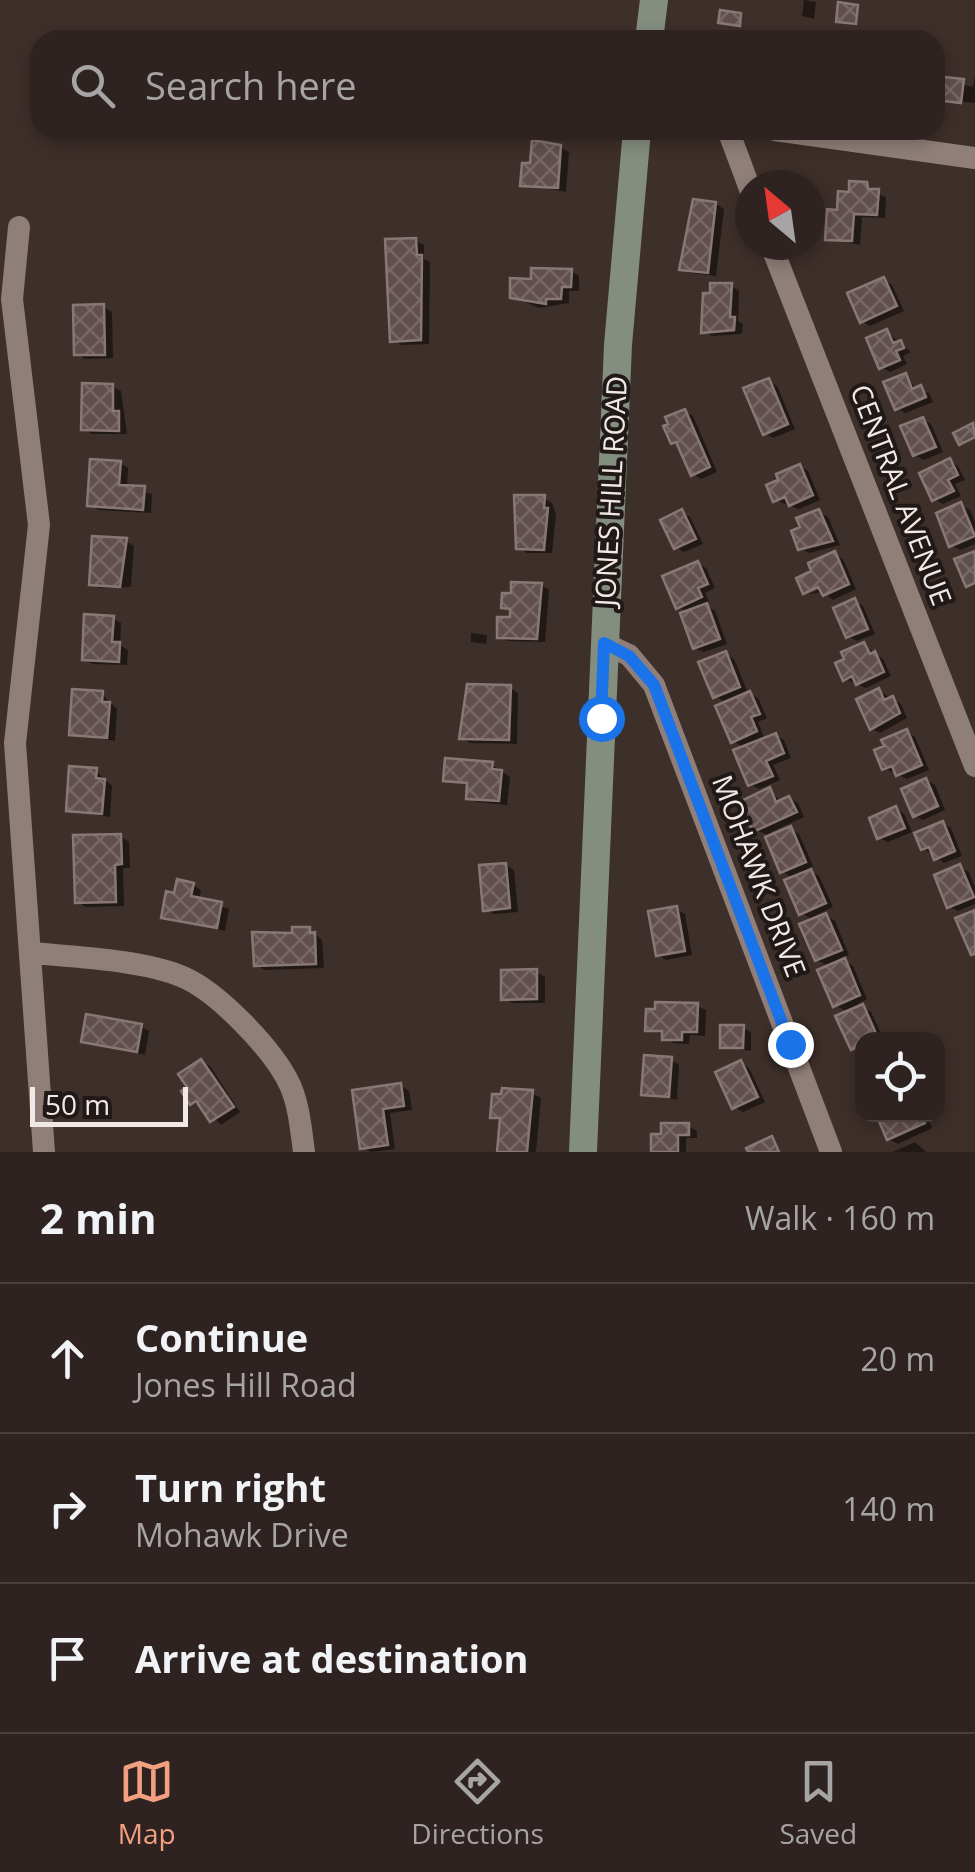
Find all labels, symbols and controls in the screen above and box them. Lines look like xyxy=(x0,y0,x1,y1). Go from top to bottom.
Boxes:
search box xyxy=(30,30,945,140)
icon: search xyxy=(65,58,120,113)
text: Search here xyxy=(145,59,357,111)
north arrow xyxy=(735,170,825,260)
street label: JONES HILL ROAD xyxy=(585,375,635,610)
street label: CENTRAL AVENUE xyxy=(842,379,962,610)
route start xyxy=(579,696,625,742)
street label: MOHAWK DRIVE xyxy=(704,769,816,982)
route end xyxy=(768,1022,814,1068)
map controls xyxy=(855,1032,945,1122)
button: locate xyxy=(855,1032,945,1122)
scale bar xyxy=(30,1082,188,1126)
text: 50 m xyxy=(45,1085,110,1123)
text: 2 min xyxy=(40,1189,157,1246)
text: Walk · 160 m xyxy=(745,1196,935,1239)
text: Continue xyxy=(135,1311,308,1363)
icon: ahead xyxy=(40,1331,95,1386)
text: 20 m xyxy=(860,1337,935,1380)
text: Jones Hill Road xyxy=(135,1363,357,1406)
text: Turn right xyxy=(135,1461,326,1513)
icon: right xyxy=(40,1481,95,1536)
text: 140 m xyxy=(842,1487,935,1530)
text: Mohawk Drive xyxy=(135,1513,349,1556)
icon: arrive xyxy=(40,1631,95,1686)
text: Arrive at destination xyxy=(135,1632,529,1684)
tab: Map xyxy=(118,1754,176,1852)
tab: Directions xyxy=(411,1754,544,1852)
tab: Saved xyxy=(779,1754,857,1852)

